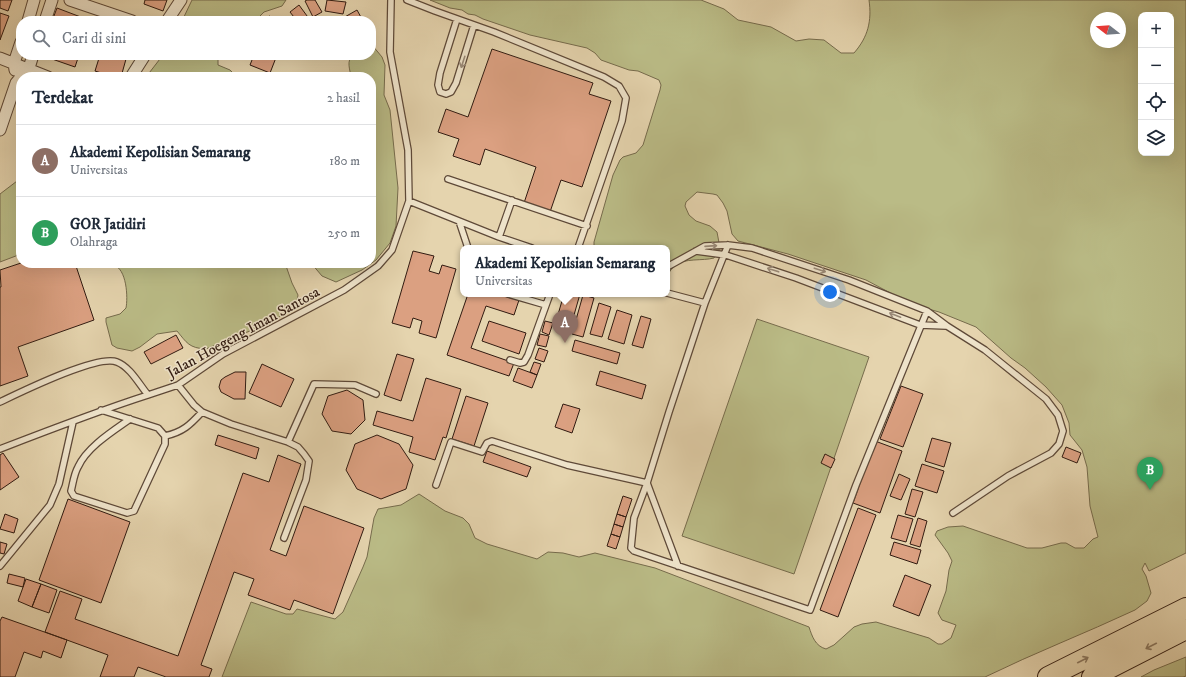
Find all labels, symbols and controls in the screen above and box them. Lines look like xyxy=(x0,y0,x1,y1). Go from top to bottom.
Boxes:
north arrow xyxy=(1090,12,1126,48)
map controls xyxy=(1138,12,1174,156)
button: + xyxy=(1138,12,1174,48)
search box xyxy=(16,16,376,60)
icon: search xyxy=(30,27,52,49)
text: Cari di sini xyxy=(62,29,126,48)
button: − xyxy=(1138,48,1174,84)
one-way arrow xyxy=(459,56,466,69)
button: locate xyxy=(1138,84,1174,120)
text: Terdekat xyxy=(32,87,93,109)
text: 2 hasil xyxy=(327,90,360,106)
button: layers xyxy=(1138,120,1174,156)
text: Akademi Kepolisian Semarang xyxy=(70,143,250,162)
text: A xyxy=(41,153,49,169)
text: 180 m xyxy=(329,153,360,169)
text: Universitas xyxy=(70,162,127,178)
text: GOR Jatidiri xyxy=(70,215,146,234)
text: B xyxy=(41,225,49,241)
text: 250 m xyxy=(328,225,360,241)
text: Olahraga xyxy=(70,234,118,250)
one-way arrow xyxy=(704,242,717,249)
popup xyxy=(460,245,670,297)
text: Akademi Kepolisian Semarang xyxy=(475,254,655,273)
one-way arrow xyxy=(768,266,780,274)
one-way arrow xyxy=(813,267,826,274)
text: Universitas xyxy=(475,273,532,289)
street label: Jalan Hoegeng Iman Santosa xyxy=(162,282,324,383)
your location xyxy=(820,282,840,302)
pin: A xyxy=(552,310,578,343)
one-way arrow xyxy=(890,311,902,319)
pin: B xyxy=(1137,457,1163,490)
one-way arrow xyxy=(1146,643,1158,651)
one-way arrow xyxy=(1077,656,1089,663)

